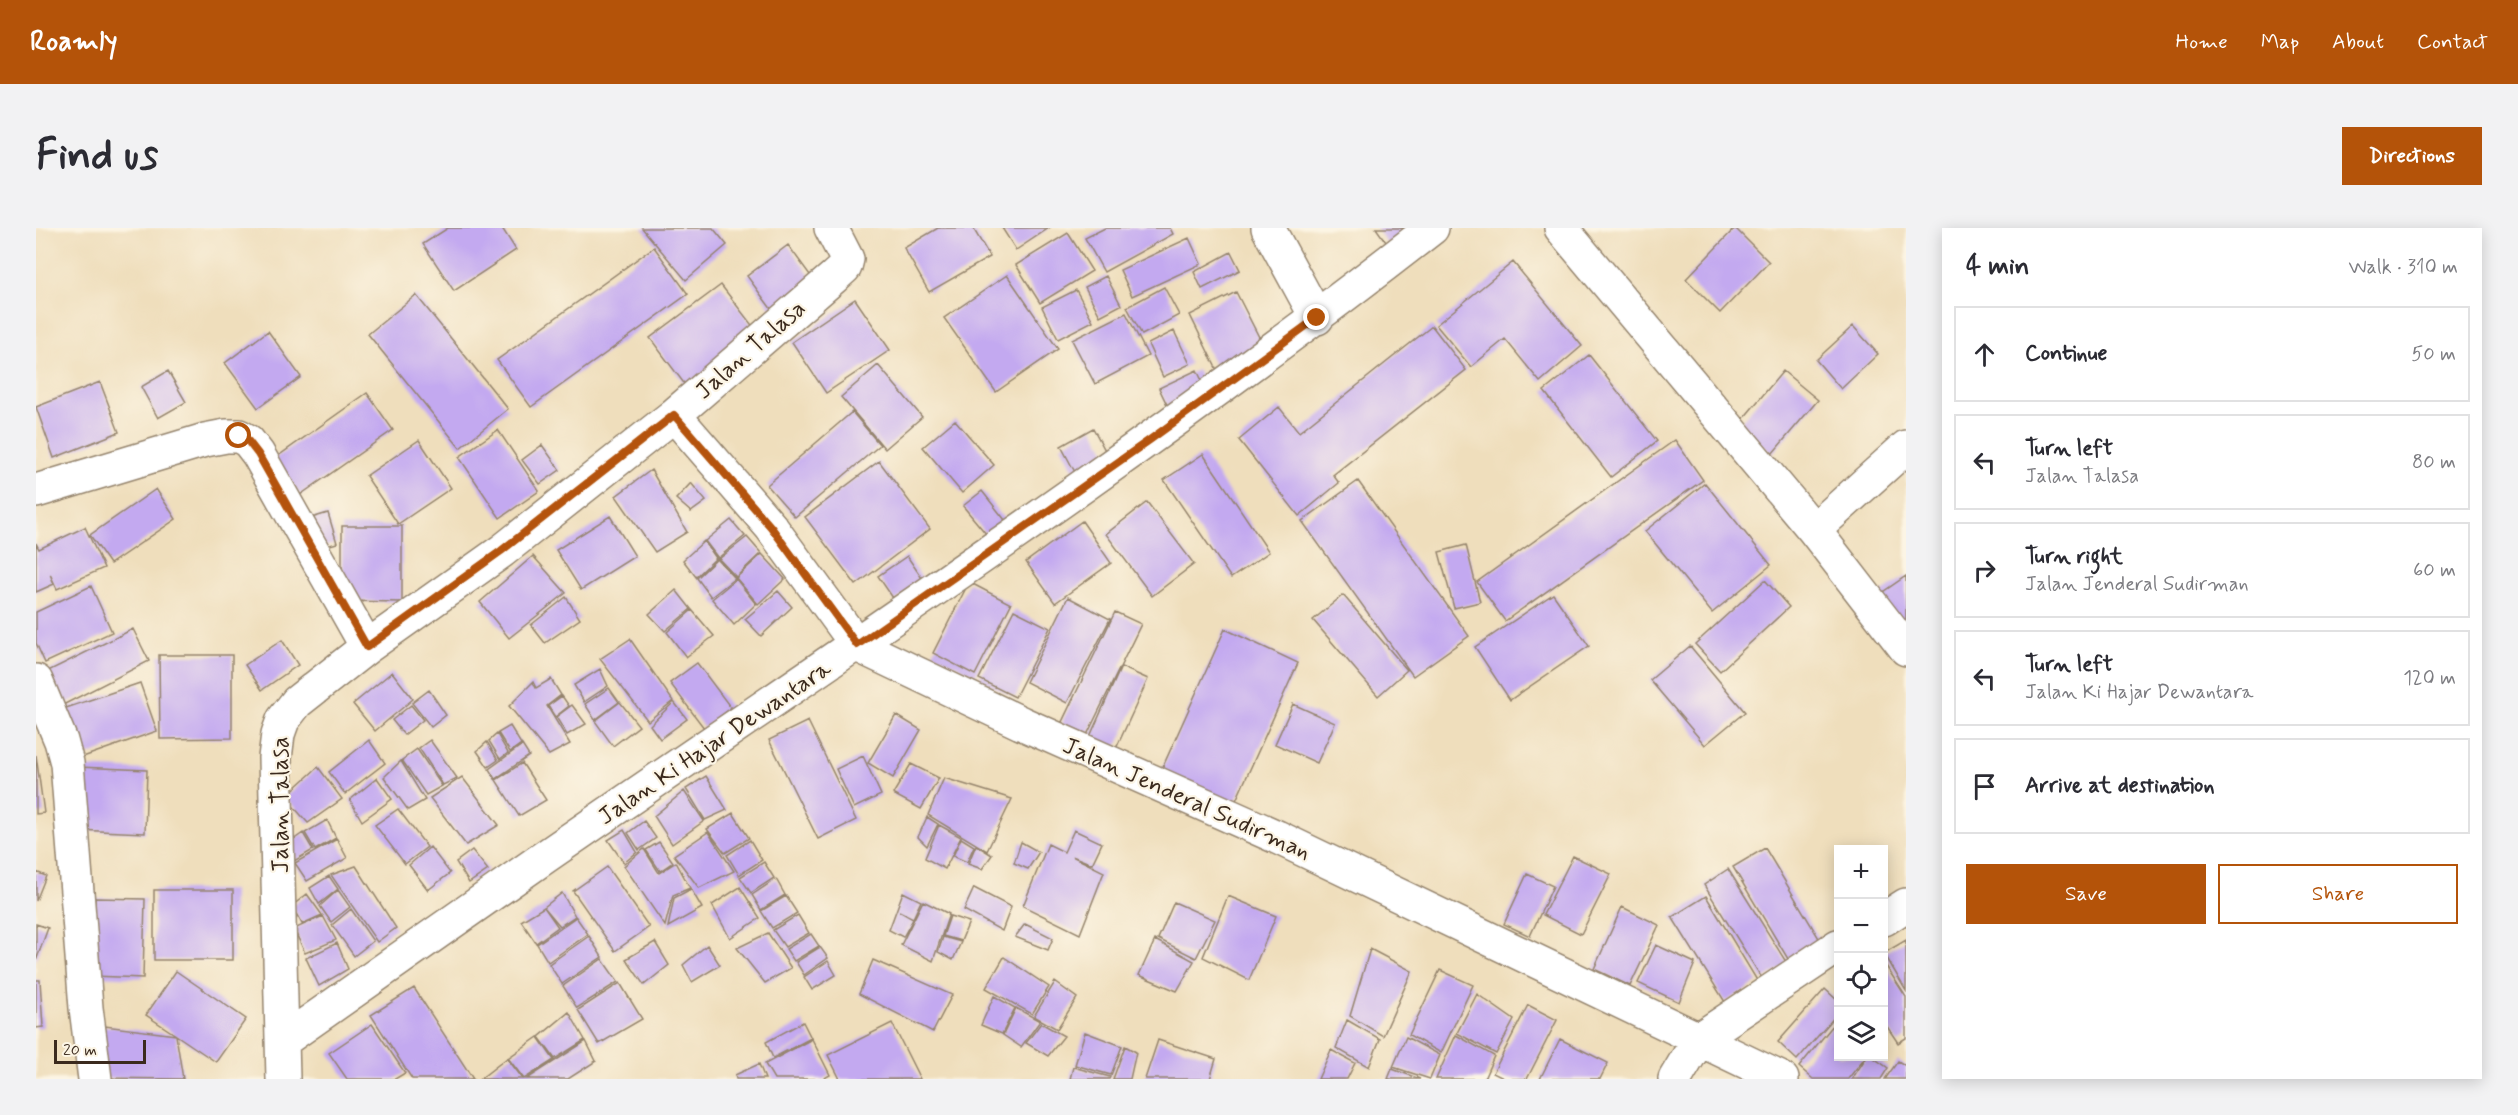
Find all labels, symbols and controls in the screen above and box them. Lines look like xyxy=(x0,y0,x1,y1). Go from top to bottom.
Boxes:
text: Roamly xyxy=(30,24,118,61)
text: Home xyxy=(2176,28,2228,56)
text: Map xyxy=(2261,28,2299,56)
text: About xyxy=(2332,28,2384,56)
text: Contact xyxy=(2417,28,2488,56)
button: Directions xyxy=(2342,127,2482,185)
text: Find us xyxy=(36,129,158,184)
text: 4 min xyxy=(1966,250,2029,284)
text: Walk · 310 m xyxy=(2348,254,2458,281)
street label: Jalan Talasa xyxy=(689,294,813,407)
route end xyxy=(1303,304,1329,330)
icon: ahead xyxy=(1968,338,2001,371)
text: Continue xyxy=(2025,340,2107,368)
text: 50 m xyxy=(2411,341,2456,368)
route start xyxy=(225,422,251,448)
text: Turn left xyxy=(2025,435,2113,463)
icon: left xyxy=(1968,446,2001,479)
text: 80 m xyxy=(2412,449,2456,476)
text: Jalan Talasa xyxy=(2025,463,2139,490)
text: Turn right xyxy=(2025,543,2123,571)
icon: right xyxy=(1968,554,2001,587)
text: 60 m xyxy=(2413,557,2456,584)
text: Jalan Jenderal Sudirman xyxy=(2025,571,2249,598)
text: Turn left xyxy=(2025,651,2113,679)
street label: Jalan Ki Hajar Dewantara xyxy=(593,653,838,833)
icon: left xyxy=(1968,662,2001,695)
text: 120 m xyxy=(2403,665,2456,692)
text: Jalan Ki Hajar Dewantara xyxy=(2025,679,2253,706)
street label: Jalan Jenderal Sudirman xyxy=(1058,731,1315,868)
street label: Jalan Talasa xyxy=(266,737,297,873)
icon: arrive xyxy=(1968,770,2001,803)
text: Arrive at destination xyxy=(2025,772,2215,800)
map controls xyxy=(1834,845,1888,1061)
button: + xyxy=(1834,845,1888,899)
button: Save xyxy=(1966,864,2206,924)
button: Share xyxy=(2218,864,2458,924)
button: − xyxy=(1834,899,1888,953)
button: locate xyxy=(1834,953,1888,1007)
button: layers xyxy=(1834,1007,1888,1061)
scale bar xyxy=(54,1037,146,1064)
text: 20 m xyxy=(63,1040,97,1061)

